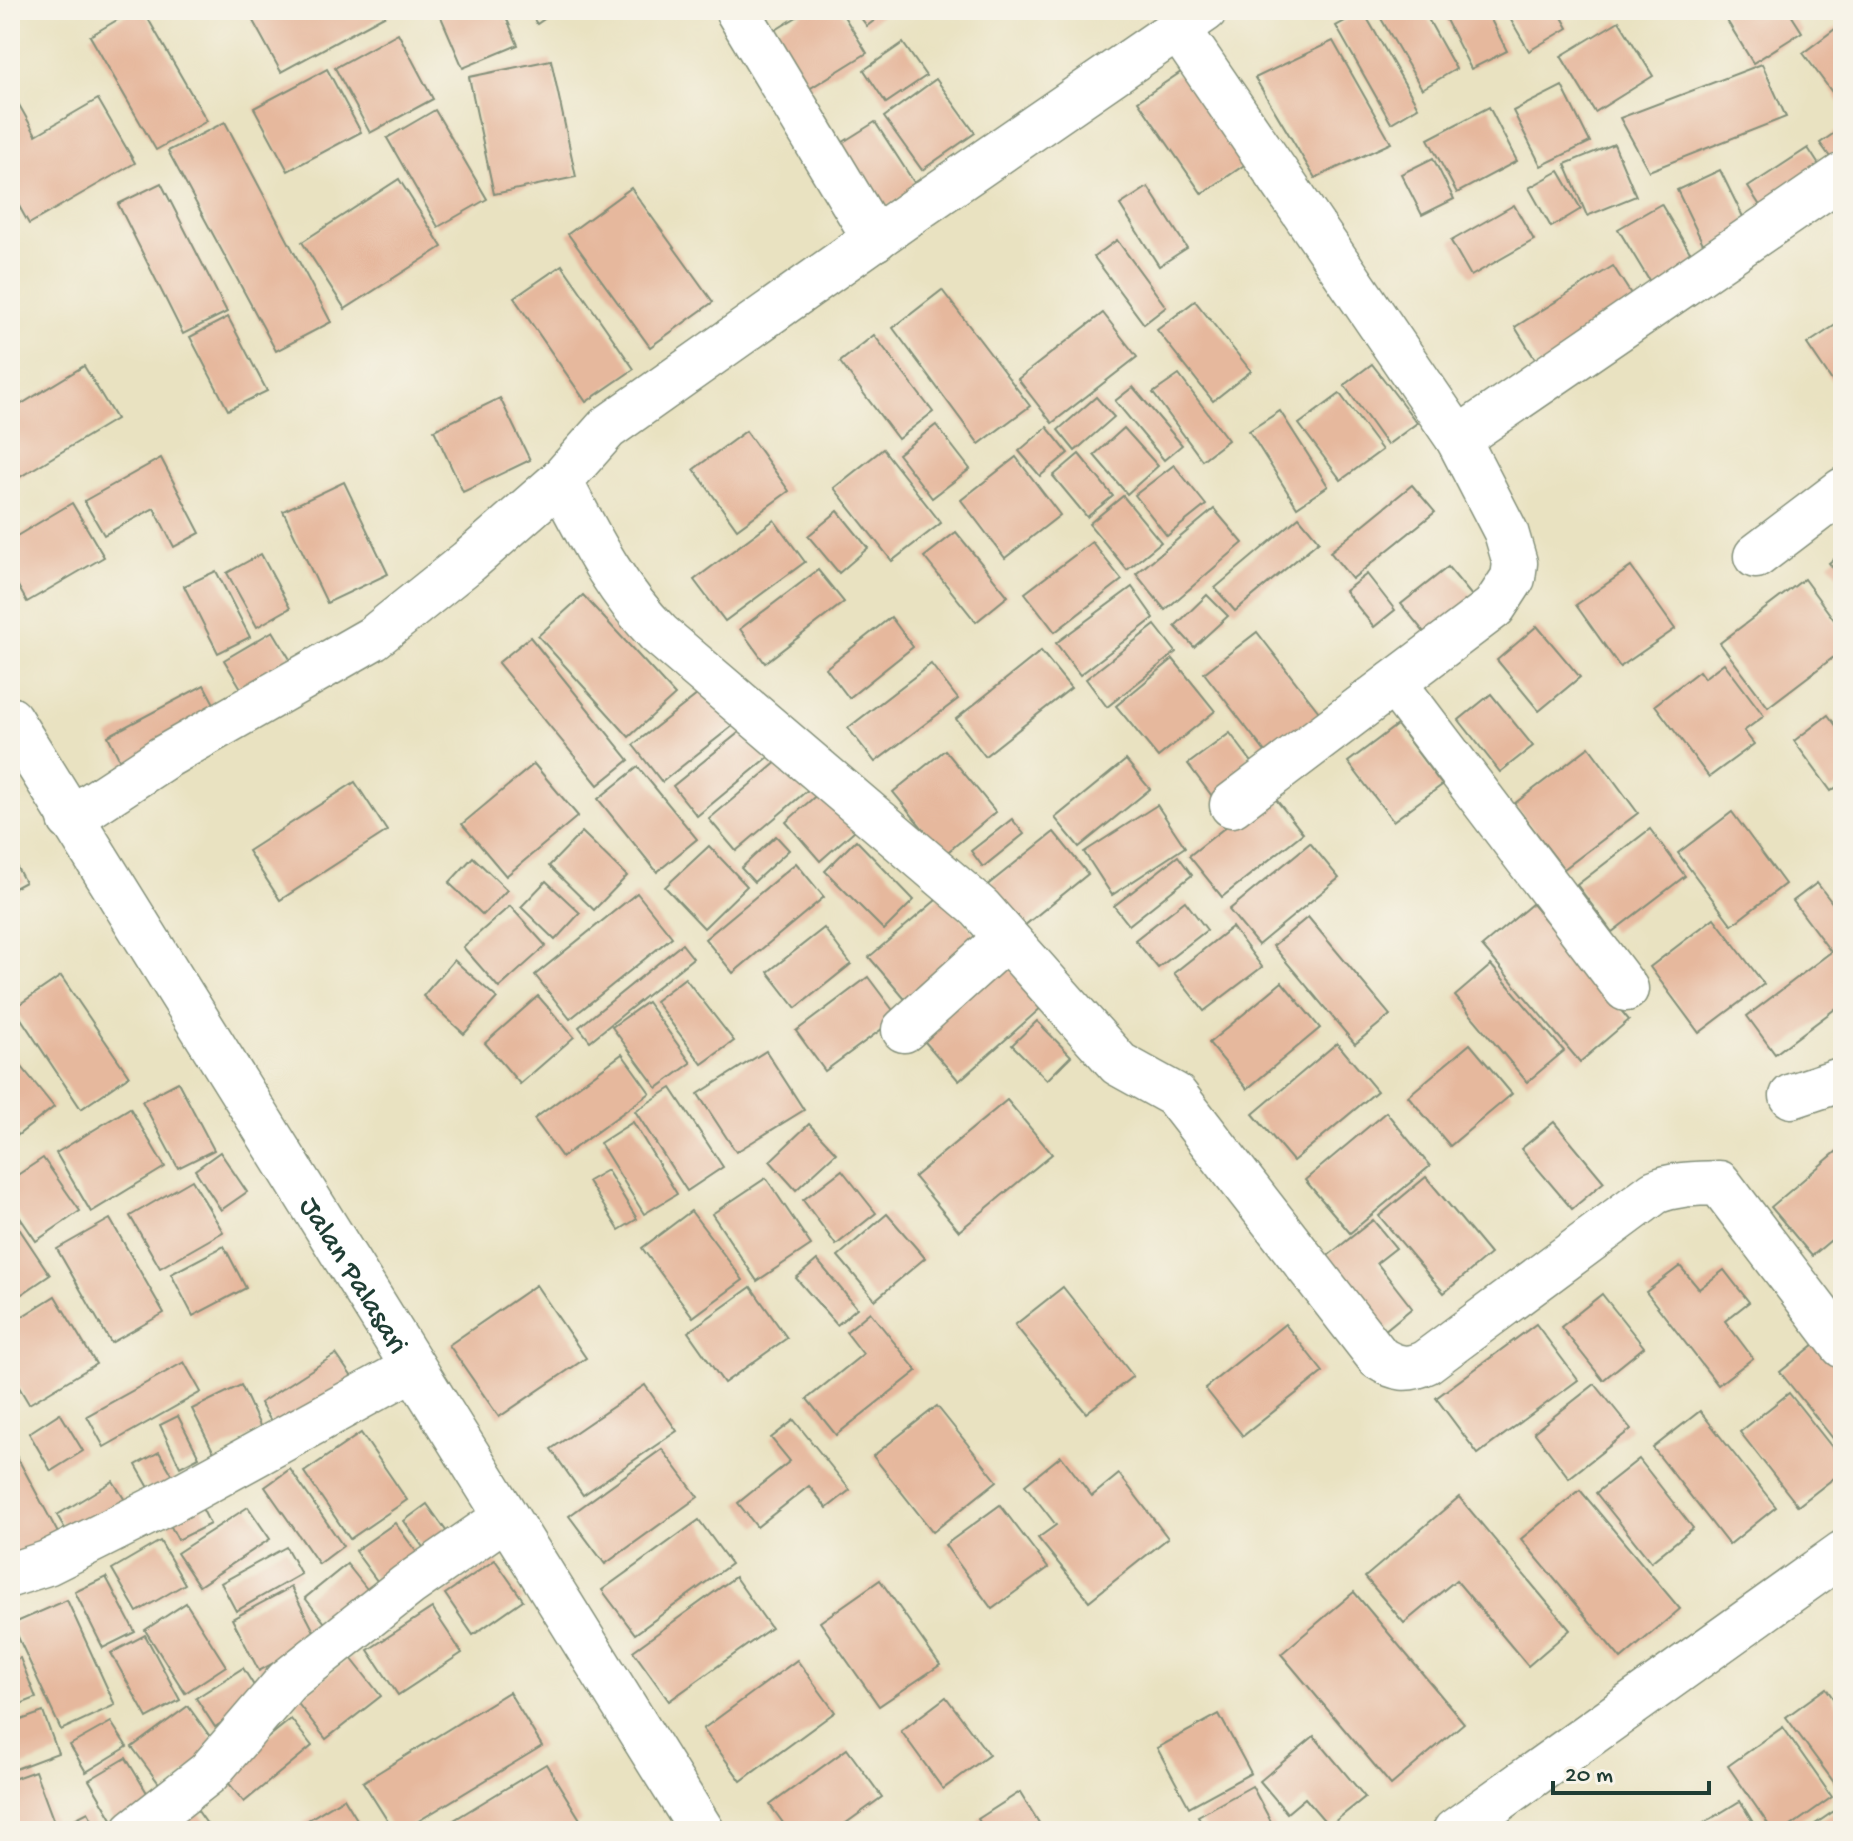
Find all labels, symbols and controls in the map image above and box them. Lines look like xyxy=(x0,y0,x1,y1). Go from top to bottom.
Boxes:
street label: Jalan Palasari xyxy=(290,1192,414,1362)
scale bar xyxy=(1553,1745,1709,1795)
text: 20 m xyxy=(1565,1762,1613,1791)

